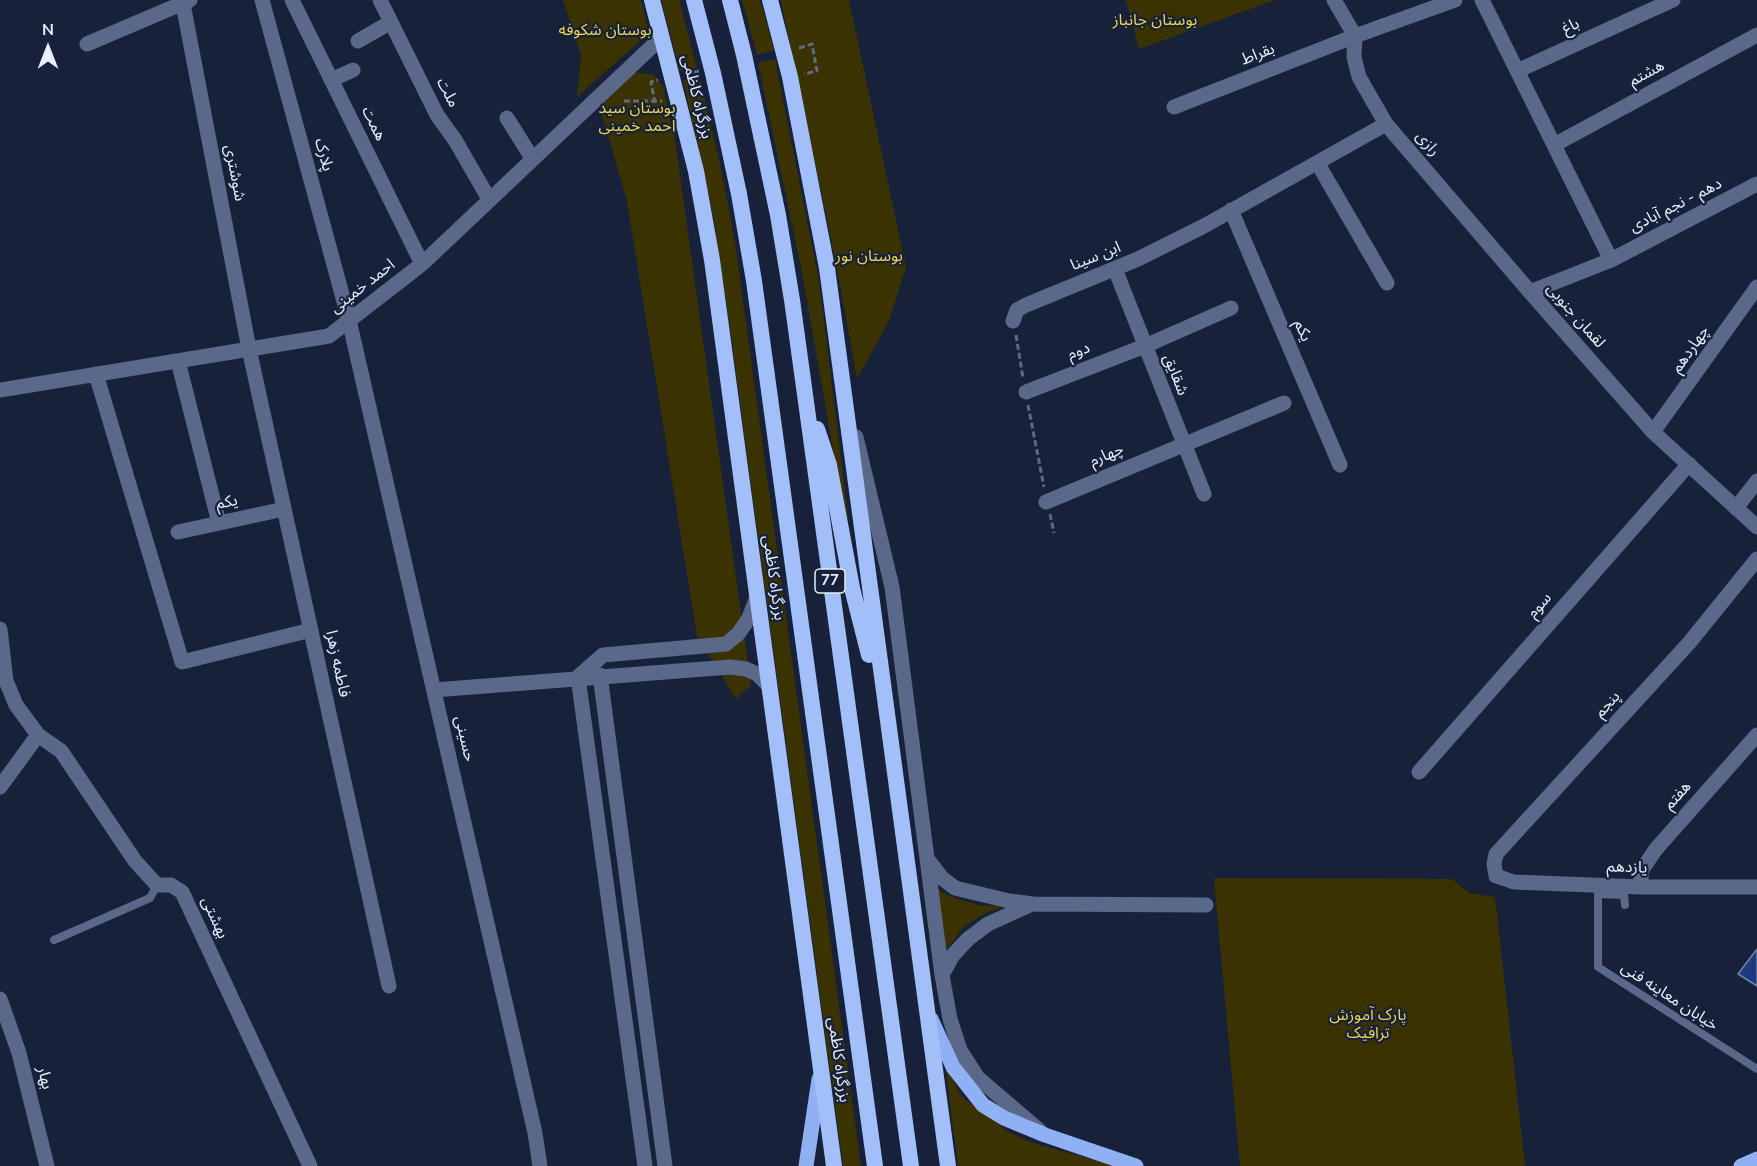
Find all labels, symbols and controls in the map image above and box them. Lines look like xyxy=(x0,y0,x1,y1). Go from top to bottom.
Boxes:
park label: بوستان جانباز xyxy=(1113,11,1197,31)
street label: باغ xyxy=(1559,15,1583,39)
north arrow xyxy=(18,18,78,78)
text: N xyxy=(42,19,54,41)
park label: بوستان شکوفه xyxy=(558,21,652,41)
street label: بقراط xyxy=(1238,40,1278,70)
street label: بزرگراه کاظمی xyxy=(676,53,716,141)
street label: هشتم xyxy=(1626,57,1668,91)
street label: ملت xyxy=(431,75,463,111)
park label: بوستان سید احمد خمینی xyxy=(598,99,676,137)
street label: همت xyxy=(356,104,390,144)
street label: رازی xyxy=(1411,127,1443,161)
street label: پلارک xyxy=(309,136,337,174)
street label: شوشتری xyxy=(219,143,249,203)
street label: دهم - نجم آبادی xyxy=(1627,175,1725,237)
street label: ابن سینا xyxy=(1068,238,1124,276)
park label: بوستان نور xyxy=(835,247,903,267)
street label: احمد خمینی xyxy=(327,256,399,318)
street label: لقمان جنوبی xyxy=(1542,280,1608,352)
street label: یکم xyxy=(1289,317,1315,345)
street label: چهاردهم xyxy=(1668,323,1714,377)
street label: دوم xyxy=(1065,339,1093,365)
street label: شقایق xyxy=(1158,352,1192,398)
street label: چهارم xyxy=(1087,440,1127,472)
street label: یکم xyxy=(214,491,240,515)
street label: بزرگراه کاظمی xyxy=(758,534,788,622)
road number: 77 xyxy=(815,569,845,593)
street label: سوم xyxy=(1524,589,1556,623)
street label: فاطمه زهرا xyxy=(321,629,353,699)
street label: پنجم xyxy=(1591,688,1625,722)
street label: حسینی xyxy=(449,714,479,764)
street label: هفتم xyxy=(1660,778,1696,814)
street label: یازدهم xyxy=(1606,858,1648,878)
street label: بهشتی xyxy=(196,894,232,942)
street label: خیابان معاینه فنی xyxy=(1617,958,1721,1036)
park label: پارک آموزش ترافیک xyxy=(1329,1006,1407,1044)
street label: بزرگراه کاظمی xyxy=(823,1016,853,1104)
street label: بهار xyxy=(32,1065,56,1091)

